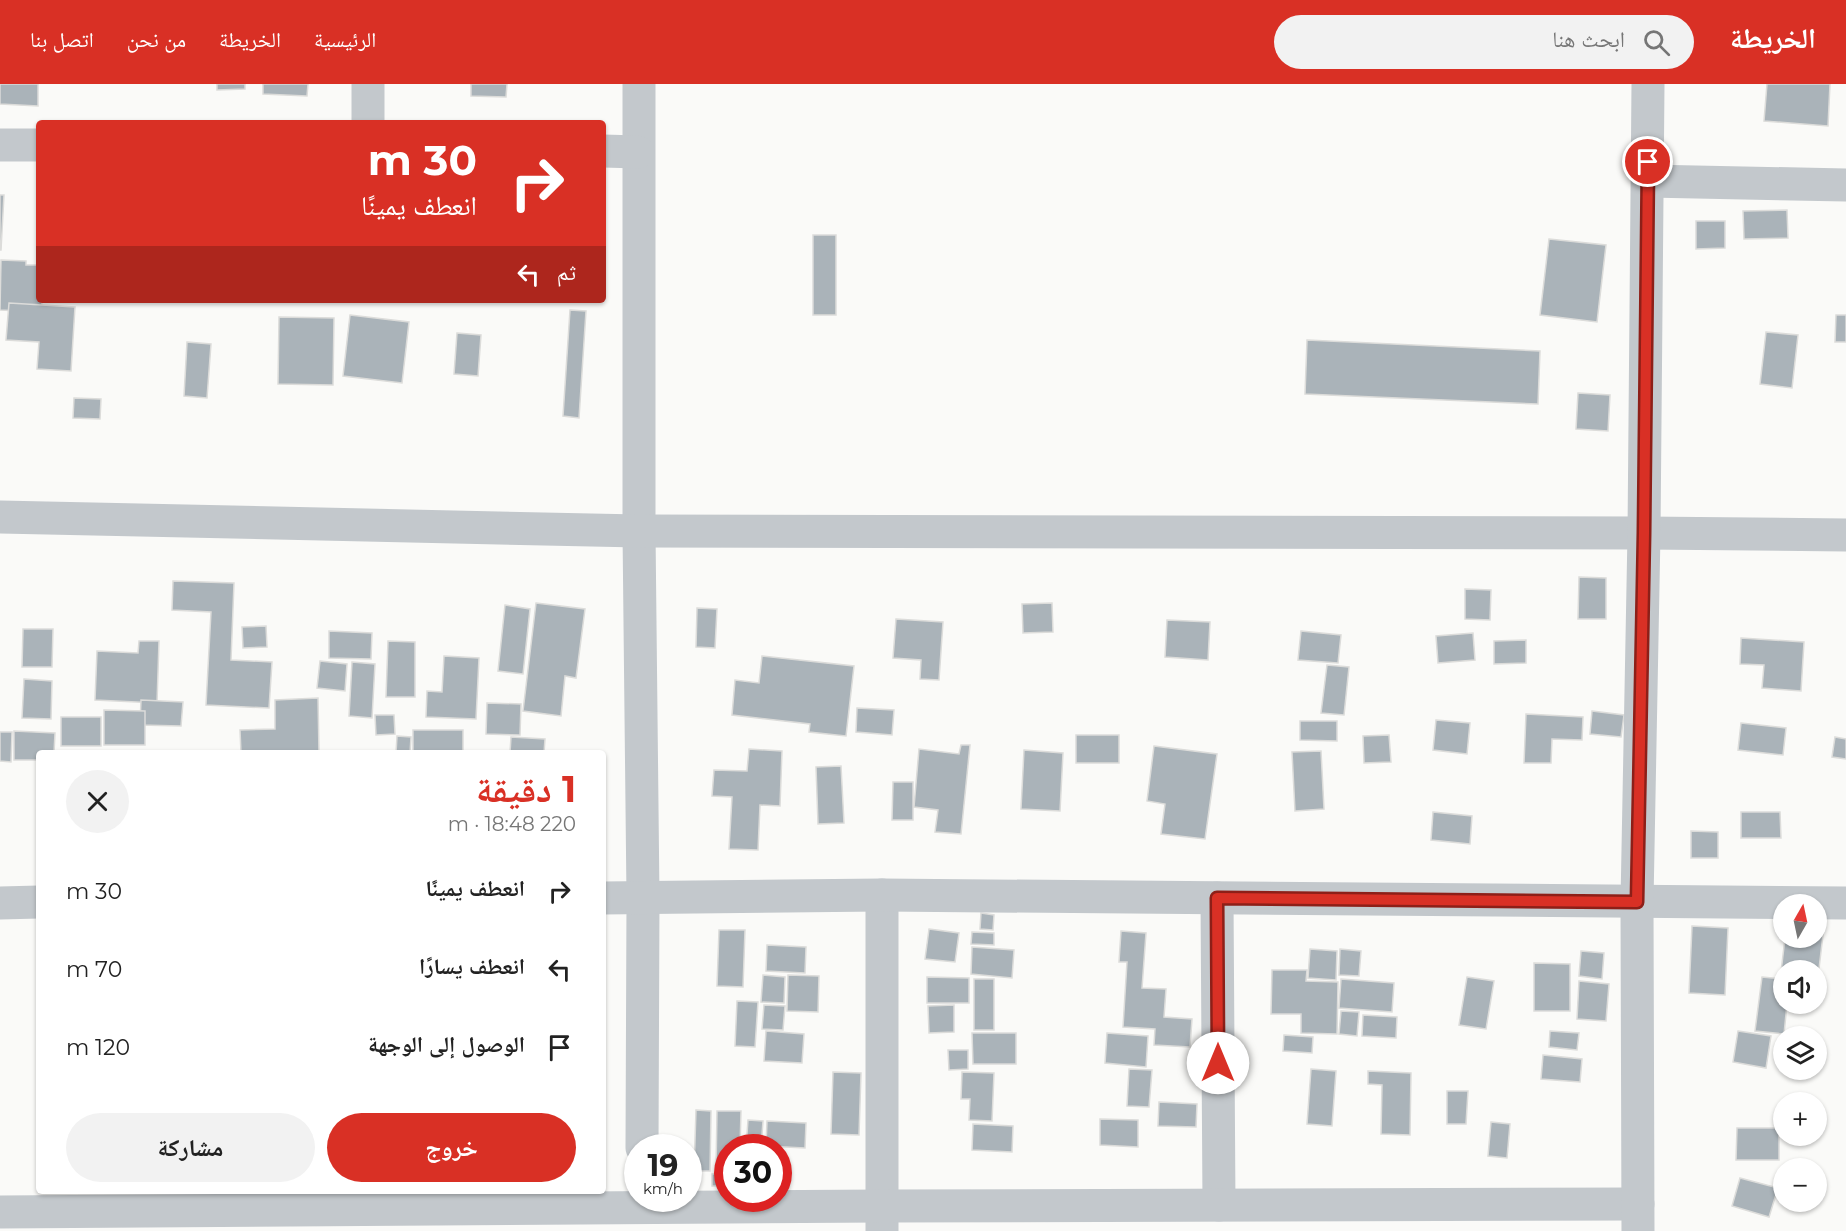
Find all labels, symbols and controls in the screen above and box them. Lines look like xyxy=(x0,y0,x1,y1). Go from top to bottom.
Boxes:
search box xyxy=(1274,15,1694,69)
text: الخريطة xyxy=(1730,21,1816,55)
text: ابحث هنا xyxy=(1552,26,1625,53)
icon: search xyxy=(1640,26,1673,59)
text: اتصل بنا xyxy=(30,27,94,52)
text: من نحن xyxy=(127,27,186,52)
text: الخريطة xyxy=(219,27,281,52)
text: الرئيسية xyxy=(314,27,376,52)
text: 30 m xyxy=(368,134,477,186)
pin xyxy=(1622,136,1673,187)
icon: right xyxy=(498,144,576,222)
icon: arrive xyxy=(1631,145,1664,178)
text: انعطف يمينًا xyxy=(361,189,477,222)
icon: left xyxy=(512,258,545,291)
text: ثم xyxy=(557,259,576,286)
text: 1 دقيقة xyxy=(476,767,576,811)
button: close xyxy=(66,770,129,833)
text: 220 m · 18:48 xyxy=(448,812,576,836)
text: انعطف يمينًا xyxy=(425,875,525,902)
icon: right xyxy=(543,875,576,908)
text: 30 m xyxy=(66,878,122,905)
north arrow xyxy=(1773,894,1827,948)
map controls xyxy=(1773,894,1827,1212)
text: انعطف يسارًا xyxy=(419,953,525,980)
icon: left xyxy=(543,953,576,986)
text: 70 m xyxy=(66,956,122,983)
button: sound xyxy=(1773,960,1827,1014)
button: layers xyxy=(1773,1026,1827,1080)
text: الوصول إلى الوجهة xyxy=(368,1031,525,1058)
icon: arrive xyxy=(543,1031,576,1064)
position arrow xyxy=(1186,1031,1250,1095)
text: 120 m xyxy=(66,1034,130,1061)
button: + xyxy=(1773,1092,1827,1146)
button: مشاركة xyxy=(66,1113,315,1182)
button: خروج xyxy=(327,1113,576,1182)
speed limit sign: 30 xyxy=(714,1134,792,1212)
text: 19 xyxy=(648,1147,678,1184)
button: − xyxy=(1773,1158,1827,1212)
text: km/h xyxy=(643,1179,683,1198)

